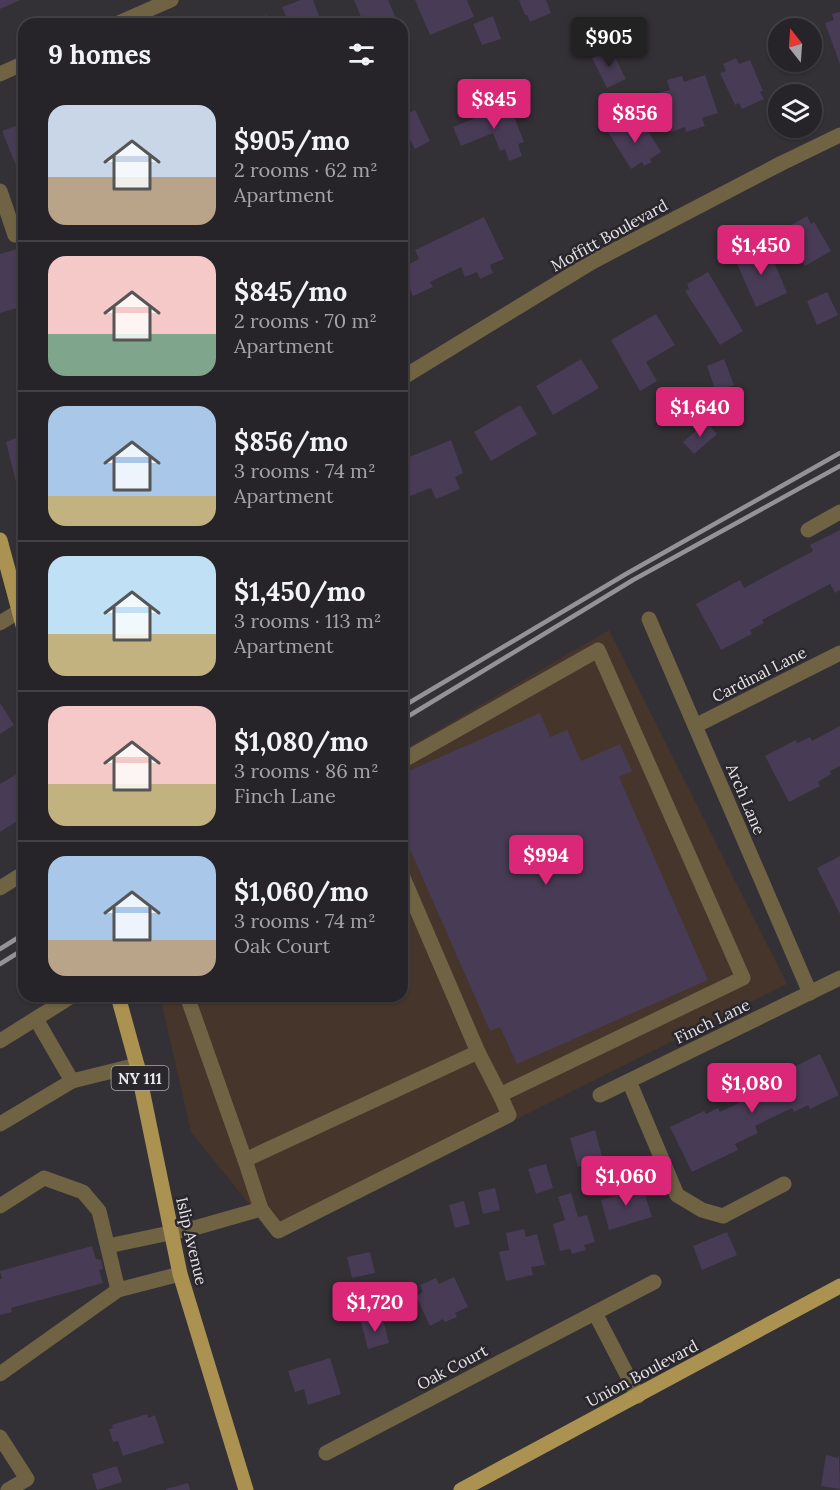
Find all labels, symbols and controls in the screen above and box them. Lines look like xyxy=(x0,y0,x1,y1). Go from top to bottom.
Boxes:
pin: $905 xyxy=(573,17,645,68)
north arrow xyxy=(768,18,822,72)
map controls xyxy=(768,18,822,138)
text: $905 xyxy=(586,24,632,49)
text: 9 homes xyxy=(48,38,151,71)
icon: filters xyxy=(345,38,378,71)
pin: $845 xyxy=(458,79,530,130)
button: layers xyxy=(768,84,822,138)
text: $845 xyxy=(472,86,516,111)
pin: $856 xyxy=(599,93,671,144)
text: $856 xyxy=(612,100,658,125)
text: $905/mo xyxy=(234,124,350,157)
icon: home xyxy=(96,129,168,201)
text: 2 rooms · 62 m² xyxy=(234,157,378,182)
text: Apartment xyxy=(234,182,334,207)
street label: Moffitt Boulevard xyxy=(547,194,671,275)
pin: $1,450 xyxy=(712,225,810,276)
text: $1,450 xyxy=(731,232,791,257)
text: $845/mo xyxy=(234,275,347,308)
icon: home xyxy=(96,280,168,352)
text: 2 rooms · 70 m² xyxy=(234,308,377,333)
text: Apartment xyxy=(234,333,334,358)
pin: $1,640 xyxy=(651,387,749,438)
text: $1,640 xyxy=(670,394,730,419)
text: $856/mo xyxy=(234,425,348,458)
icon: home xyxy=(96,430,168,502)
text: 3 rooms · 74 m² xyxy=(234,458,376,483)
text: Apartment xyxy=(234,483,334,508)
text: $1,450/mo xyxy=(234,575,366,608)
icon: home xyxy=(96,580,168,652)
text: 3 rooms · 113 m² xyxy=(234,608,382,633)
text: Apartment xyxy=(234,633,334,658)
street label: Cardinal Lane xyxy=(709,642,810,706)
text: $1,080/mo xyxy=(234,725,368,758)
icon: home xyxy=(96,730,168,802)
text: 3 rooms · 86 m² xyxy=(234,758,379,783)
street label: Arch Lane xyxy=(722,759,770,838)
text: Finch Lane xyxy=(234,783,336,808)
pin: $994 xyxy=(510,835,582,886)
text: $994 xyxy=(523,842,569,867)
text: $1,060/mo xyxy=(234,875,368,908)
icon: home xyxy=(96,880,168,952)
text: 3 rooms · 74 m² xyxy=(234,908,376,933)
text: Oak Court xyxy=(234,933,330,958)
street label: Finch Lane xyxy=(671,994,753,1048)
pin: $1,080 xyxy=(703,1063,801,1114)
road number: NY 111 xyxy=(112,1066,168,1090)
text: $1,080 xyxy=(721,1070,783,1095)
pin: $1,060 xyxy=(577,1156,675,1207)
text: $1,060 xyxy=(595,1163,657,1188)
street label: Islip Avenue xyxy=(172,1195,212,1287)
pin: $1,720 xyxy=(326,1282,424,1333)
text: $1,720 xyxy=(346,1289,404,1314)
street label: Union Boulevard xyxy=(583,1335,702,1411)
street label: Oak Court xyxy=(413,1340,491,1394)

